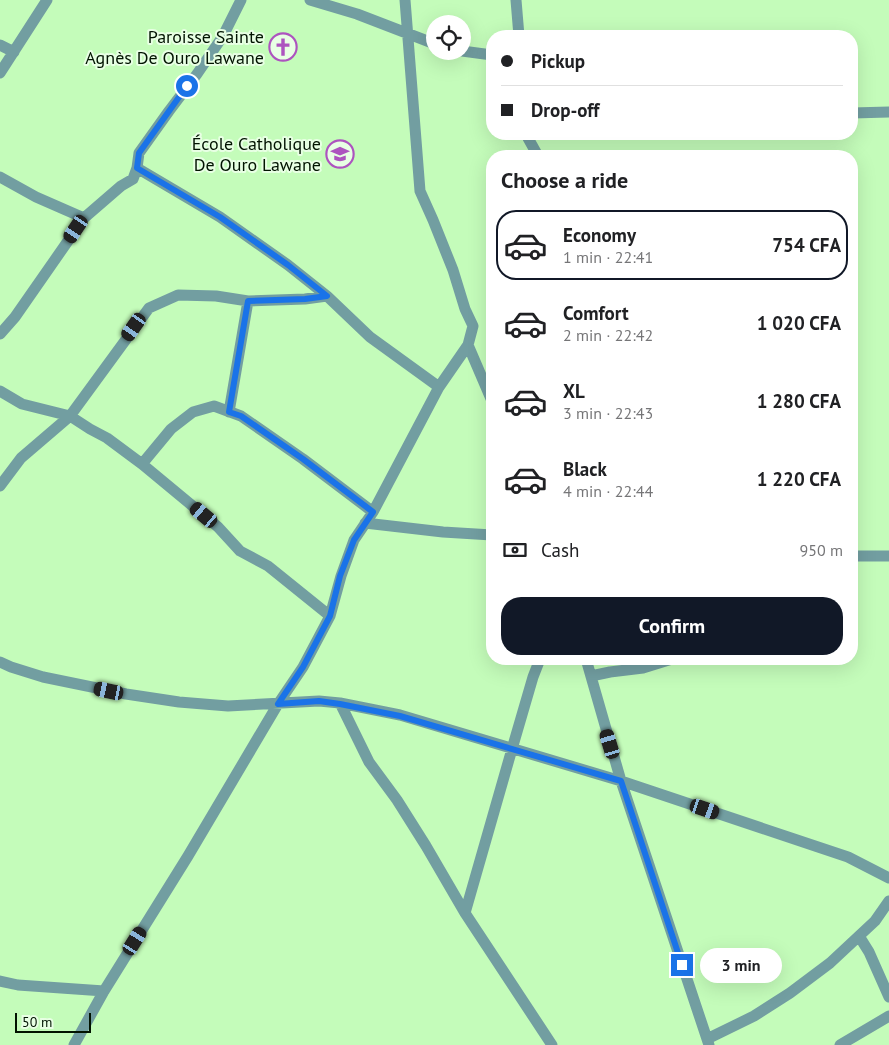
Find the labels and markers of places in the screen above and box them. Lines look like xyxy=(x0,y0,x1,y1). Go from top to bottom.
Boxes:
place label: Paroisse Sainte Agnès De Ouro Lawane xyxy=(85,25,264,69)
church icon: Paroisse Sainte Agnès De Ouro Lawane xyxy=(268,32,298,62)
place label: École Catholique De Ouro Lawane xyxy=(192,132,321,176)
school or university icon: École Catholique De Ouro Lawane xyxy=(325,139,355,169)

